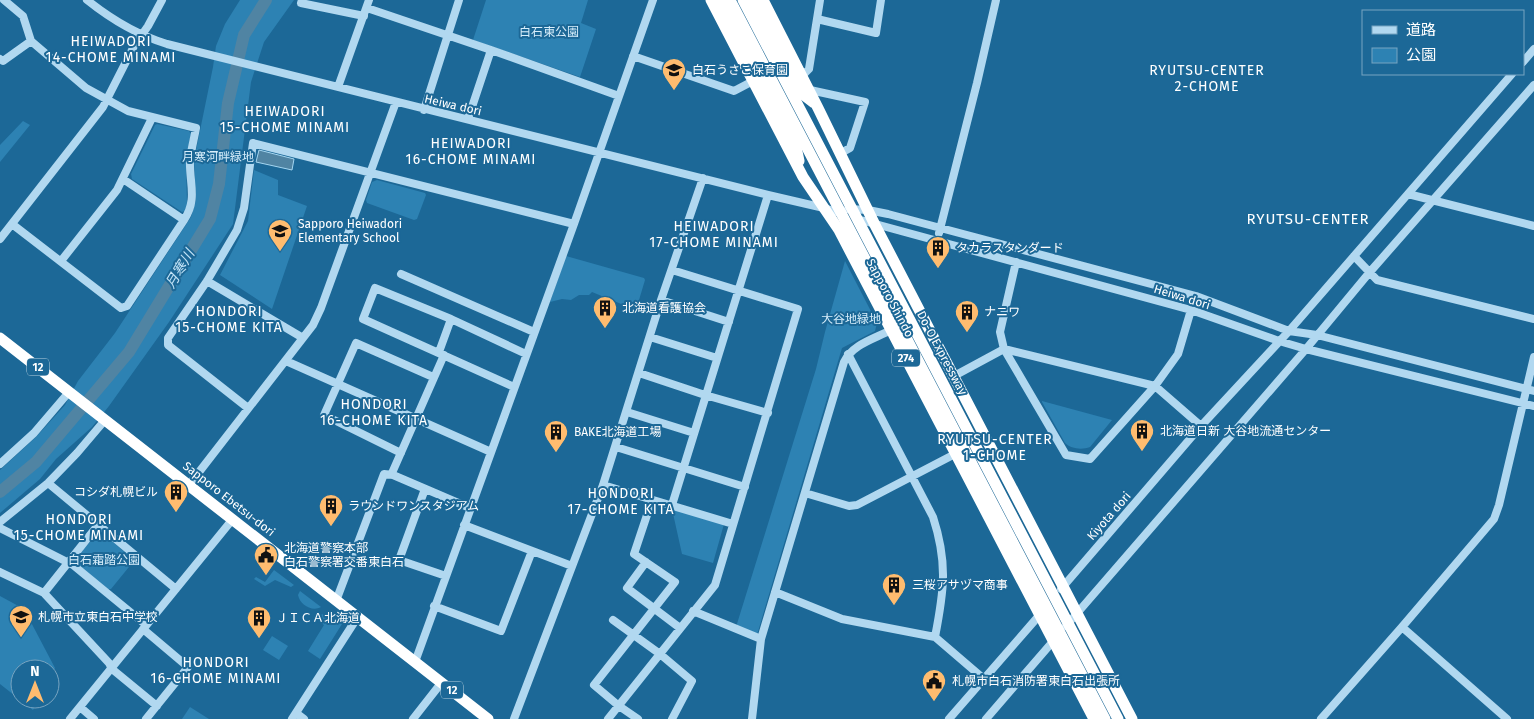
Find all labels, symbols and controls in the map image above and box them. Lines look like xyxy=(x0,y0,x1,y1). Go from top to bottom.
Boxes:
legend xyxy=(1362,10,1524,75)
text: 道路 xyxy=(1406,21,1436,39)
park label: 白石東公園 xyxy=(519,25,579,39)
district label: HEIWADORI 14-CHOME MINAMI xyxy=(46,33,176,66)
text: 公園 xyxy=(1406,46,1436,64)
school or university icon: 白石うさこ保育園 xyxy=(661,57,687,91)
district label: RYUTSU-CENTER 2-CHOME xyxy=(1149,62,1265,95)
place label: 白石うさこ保育園 xyxy=(692,63,788,77)
street label: Heiwa dori xyxy=(423,92,483,118)
district label: HEIWADORI 15-CHOME MINAMI xyxy=(220,103,350,136)
district label: HEIWADORI 16-CHOME MINAMI xyxy=(406,135,536,168)
park label: 月寒河畔緑地 xyxy=(182,150,254,164)
district label: RYUTSU-CENTER xyxy=(1247,210,1370,228)
place label: Sapporo Heiwadori Elementary School xyxy=(298,217,402,245)
school or university icon: Sapporo Heiwadori Elementary School xyxy=(267,218,293,252)
district label: HEIWADORI 17-CHOME MINAMI xyxy=(649,218,779,251)
building icon: タカラスタンダード xyxy=(925,235,951,269)
place label: タカラスタンダード xyxy=(956,241,1064,255)
water label: 月寒川 xyxy=(162,245,199,291)
street label: Sapporo Shindo xyxy=(863,256,917,340)
street label: Heiwa dori xyxy=(1152,282,1212,312)
building icon: 北海道看護協会 xyxy=(592,295,618,329)
building icon: ナニワ xyxy=(954,299,980,333)
place label: 北海道看護協会 xyxy=(622,301,706,315)
district label: HONDORI 15-CHOME KITA xyxy=(175,303,283,336)
place label: ナニワ xyxy=(984,305,1020,319)
street label: Do-O Expressway xyxy=(914,309,970,397)
park label: 大谷地緑地 xyxy=(821,312,881,326)
road number: 274 xyxy=(892,349,920,366)
road number: 12 xyxy=(27,358,49,376)
district label: HONDORI 16-CHOME KITA xyxy=(320,396,428,429)
building icon: 北海道日新 大谷地流通センター xyxy=(1129,418,1155,452)
building icon: BAKE北海道工場 xyxy=(543,419,569,453)
place label: 北海道日新 大谷地流通センター xyxy=(1160,424,1331,438)
place label: BAKE北海道工場 xyxy=(574,425,662,439)
district label: RYUTSU-CENTER 1-CHOME xyxy=(937,431,1053,464)
street label: Sapporo Ebetsu-dori xyxy=(180,459,278,539)
building icon: コシダ札幌ビル xyxy=(163,479,189,513)
place label: コシダ札幌ビル xyxy=(74,485,158,499)
district label: HONDORI 17-CHOME KITA xyxy=(568,485,674,518)
street label: Kiyota dori xyxy=(1084,489,1134,543)
building icon: ラウンドワンスタジアム xyxy=(318,493,344,527)
place label: ラウンドワンスタジアム xyxy=(348,499,479,513)
district label: HONDORI 15-CHOME MINAMI xyxy=(14,511,144,544)
place label: 北海道警察本部 白石警察署交番東白石 xyxy=(284,541,404,569)
public building icon: 北海道警察本部 白石警察署交番東白石 xyxy=(253,542,279,576)
park label: 白石霜踏公園 xyxy=(68,553,140,567)
building icon: 三桜アサヅマ商事 xyxy=(881,572,907,606)
place label: 三桜アサヅマ商事 xyxy=(912,578,1008,592)
school or university icon: 札幌市立東白石中学校 xyxy=(8,604,34,638)
building icon: ＪＩＣＡ北海道 xyxy=(246,605,272,639)
place label: 札幌市立東白石中学校 xyxy=(38,610,158,624)
place label: ＪＩＣＡ北海道 xyxy=(276,611,360,625)
district label: HONDORI 16-CHOME MINAMI xyxy=(151,654,281,687)
north arrow xyxy=(10,659,60,709)
text: N xyxy=(30,663,40,680)
public building icon: 札幌市白石消防署東白石出張所 xyxy=(921,668,947,702)
place label: 札幌市白石消防署東白石出張所 xyxy=(952,674,1120,688)
road number: 12 xyxy=(441,682,463,698)

